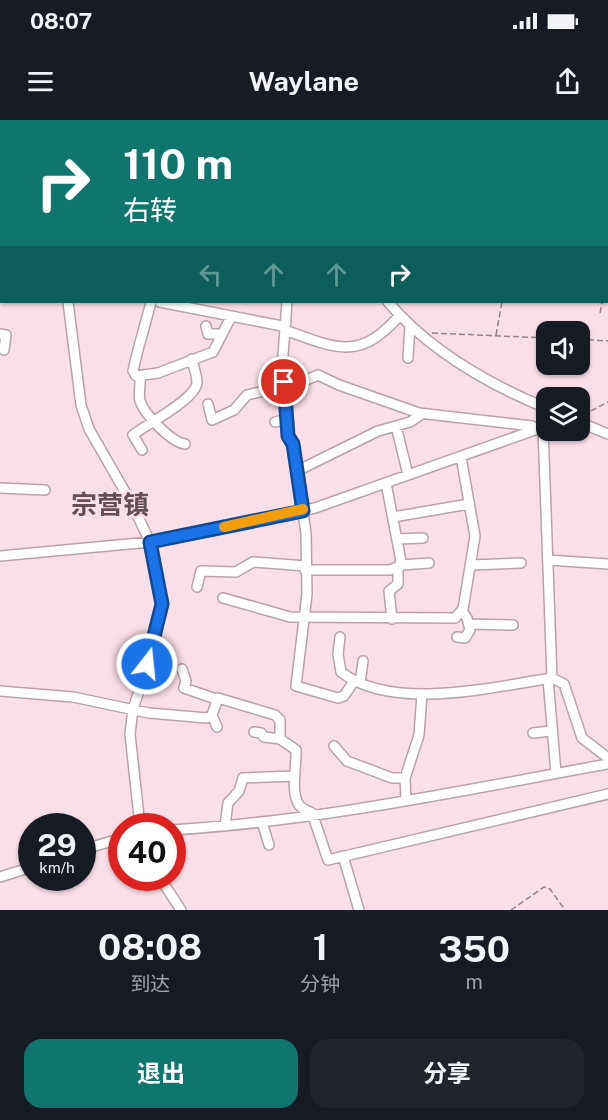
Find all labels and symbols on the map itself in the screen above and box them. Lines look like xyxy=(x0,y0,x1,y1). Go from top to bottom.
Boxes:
pin xyxy=(258,356,309,407)
district label: 宗营镇 xyxy=(71,489,149,520)
position arrow xyxy=(115,632,179,696)
speed limit sign: 40 xyxy=(108,813,186,891)

